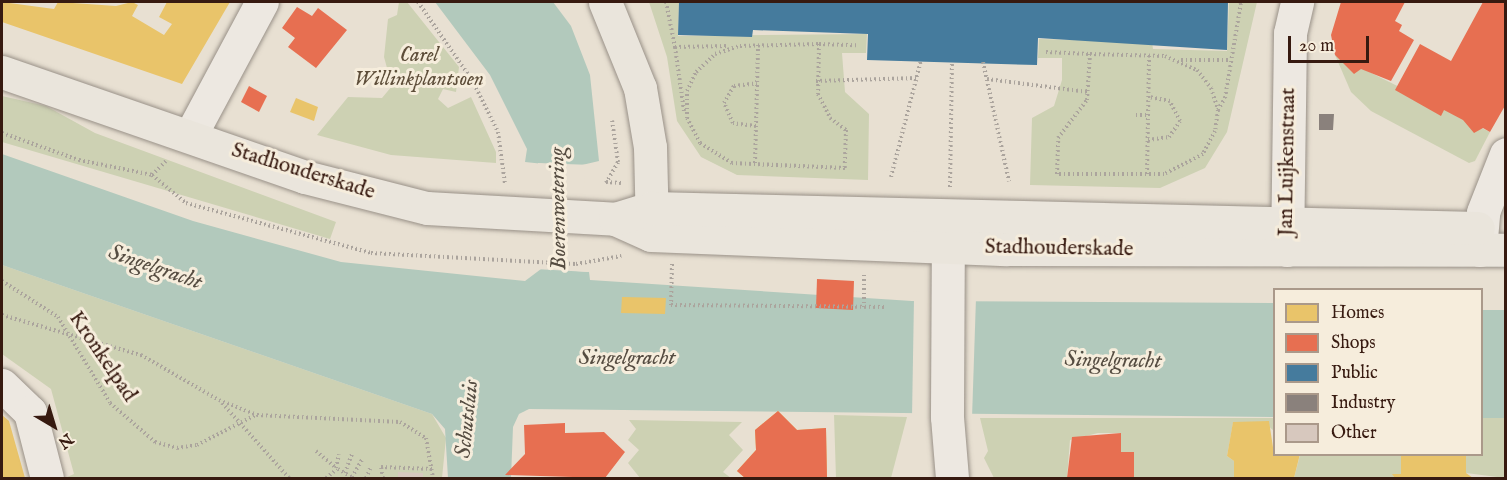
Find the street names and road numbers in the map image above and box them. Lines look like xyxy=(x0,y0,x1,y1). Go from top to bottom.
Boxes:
street label: Jan Luijkenstraat xyxy=(1274,87,1302,237)
street label: Stadhouderskade xyxy=(228,138,378,206)
street label: Stadhouderskade xyxy=(985,235,1133,263)
street label: Kronkelpad xyxy=(63,307,141,407)

